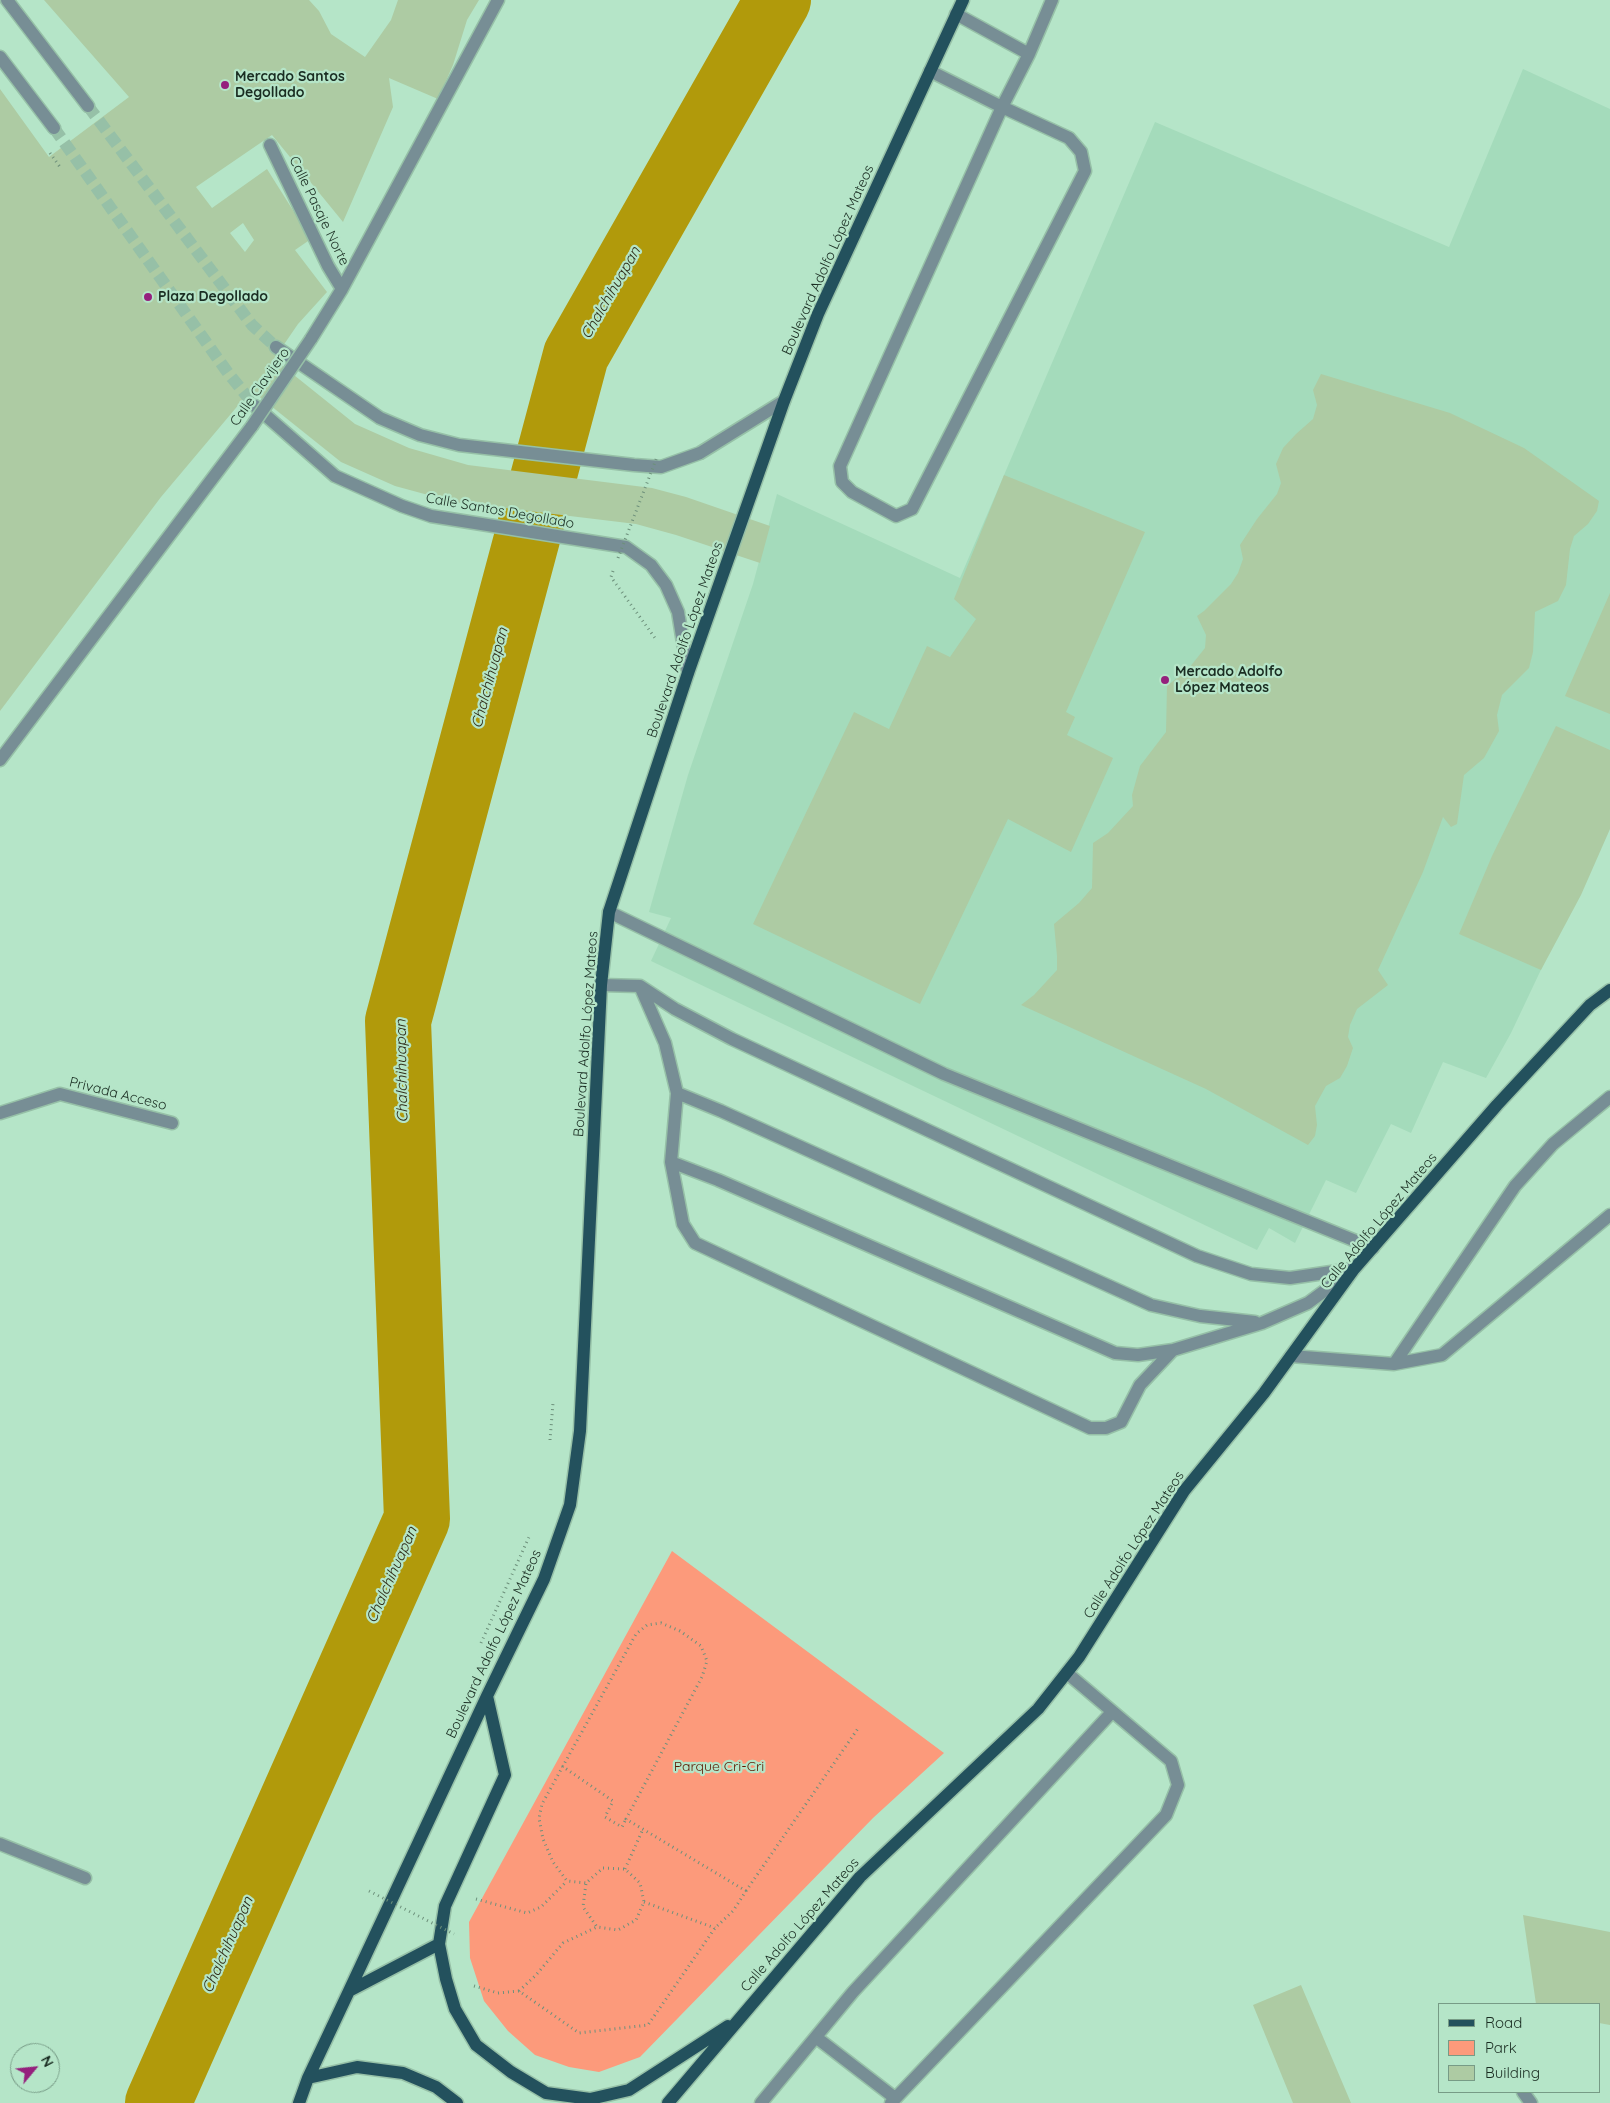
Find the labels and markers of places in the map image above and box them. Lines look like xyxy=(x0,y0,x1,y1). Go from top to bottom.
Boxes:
place label: Mercado Santos Degollado xyxy=(235,69,345,102)
marker: Mercado Santos Degollado xyxy=(219,79,231,91)
place label: Plaza Degollado xyxy=(158,289,268,305)
marker: Plaza Degollado xyxy=(142,291,154,303)
place label: Mercado Adolfo López Mateos xyxy=(1175,664,1283,696)
marker: Mercado Adolfo López Mateos xyxy=(1159,674,1171,686)

